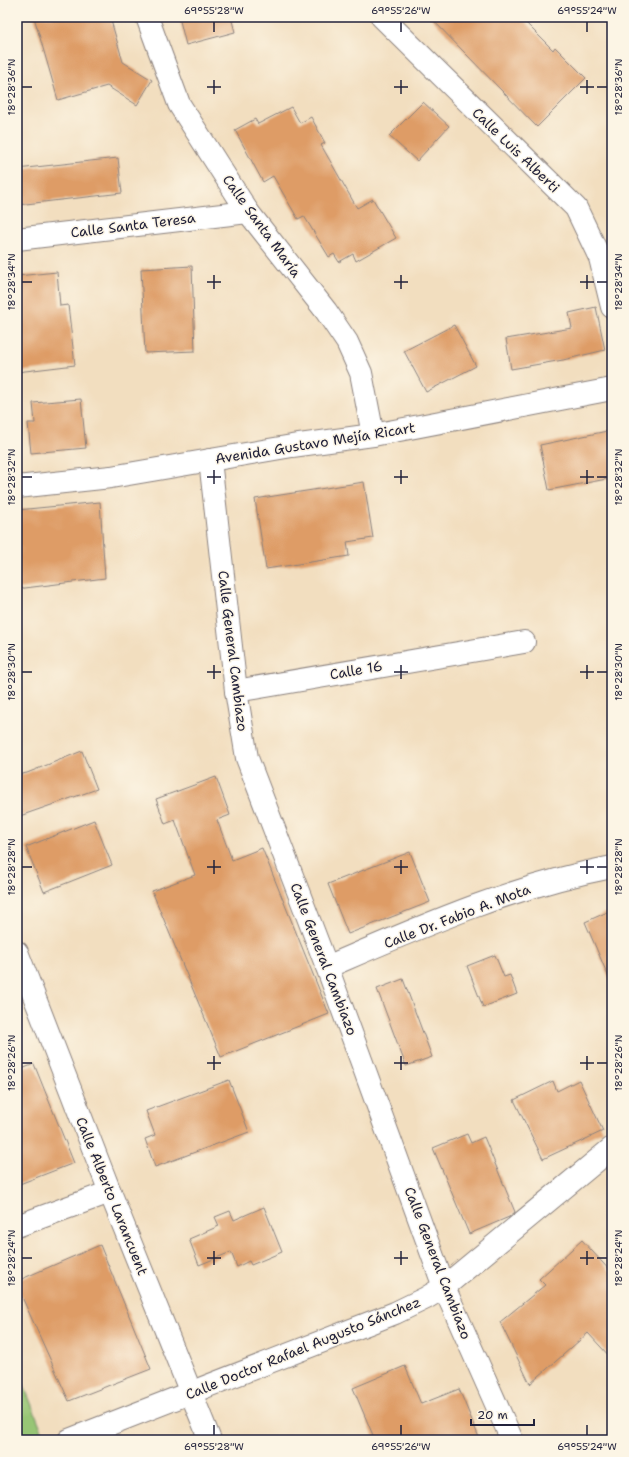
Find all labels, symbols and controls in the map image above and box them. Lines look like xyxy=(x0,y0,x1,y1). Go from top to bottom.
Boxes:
text: 69°55'28"W xyxy=(184,4,244,17)
text: 69°55'26"W xyxy=(371,4,431,17)
text: 69°55'24"W xyxy=(557,4,617,17)
text: 18°28'36"N xyxy=(5,59,18,115)
text: 18°28'36"N xyxy=(612,59,625,115)
street label: Calle Luis Alberti xyxy=(468,104,564,196)
street label: Calle Santa María xyxy=(219,171,305,281)
street label: Calle Santa Teresa xyxy=(70,208,197,242)
text: 18°28'34"N xyxy=(5,253,18,311)
text: 18°28'34"N xyxy=(612,253,625,311)
street label: Avenida Gustavo Mejía Ricart xyxy=(214,418,416,468)
text: 18°28'32"N xyxy=(5,449,18,505)
text: 18°28'32"N xyxy=(612,449,625,505)
street label: Calle General Cambiazo xyxy=(214,569,252,733)
text: 18°28'30"N xyxy=(5,643,18,701)
text: 18°28'30"N xyxy=(612,643,625,701)
street label: Calle 16 xyxy=(328,657,384,683)
text: 18°28'28"N xyxy=(5,838,18,896)
text: 18°28'28"N xyxy=(612,838,625,896)
street label: Calle General Cambiazo xyxy=(287,880,361,1038)
street label: Calle Dr. Fabio A. Mota xyxy=(381,880,533,952)
text: 18°28'26"N xyxy=(5,1035,18,1091)
text: 18°28'26"N xyxy=(612,1035,625,1091)
street label: Calle Alberto Larancuent xyxy=(72,1114,152,1278)
street label: Calle General Cambiazo xyxy=(401,1184,475,1342)
text: 18°28'24"N xyxy=(5,1230,18,1286)
text: 18°28'24"N xyxy=(612,1230,625,1286)
street label: Calle Doctor Rafael Augusto Sánchez xyxy=(183,1292,423,1404)
scale bar xyxy=(471,1401,534,1427)
text: 20 m xyxy=(477,1407,508,1423)
text: 69°55'28"W xyxy=(184,1440,244,1453)
text: 69°55'26"W xyxy=(371,1440,431,1453)
text: 69°55'24"W xyxy=(557,1440,617,1453)

